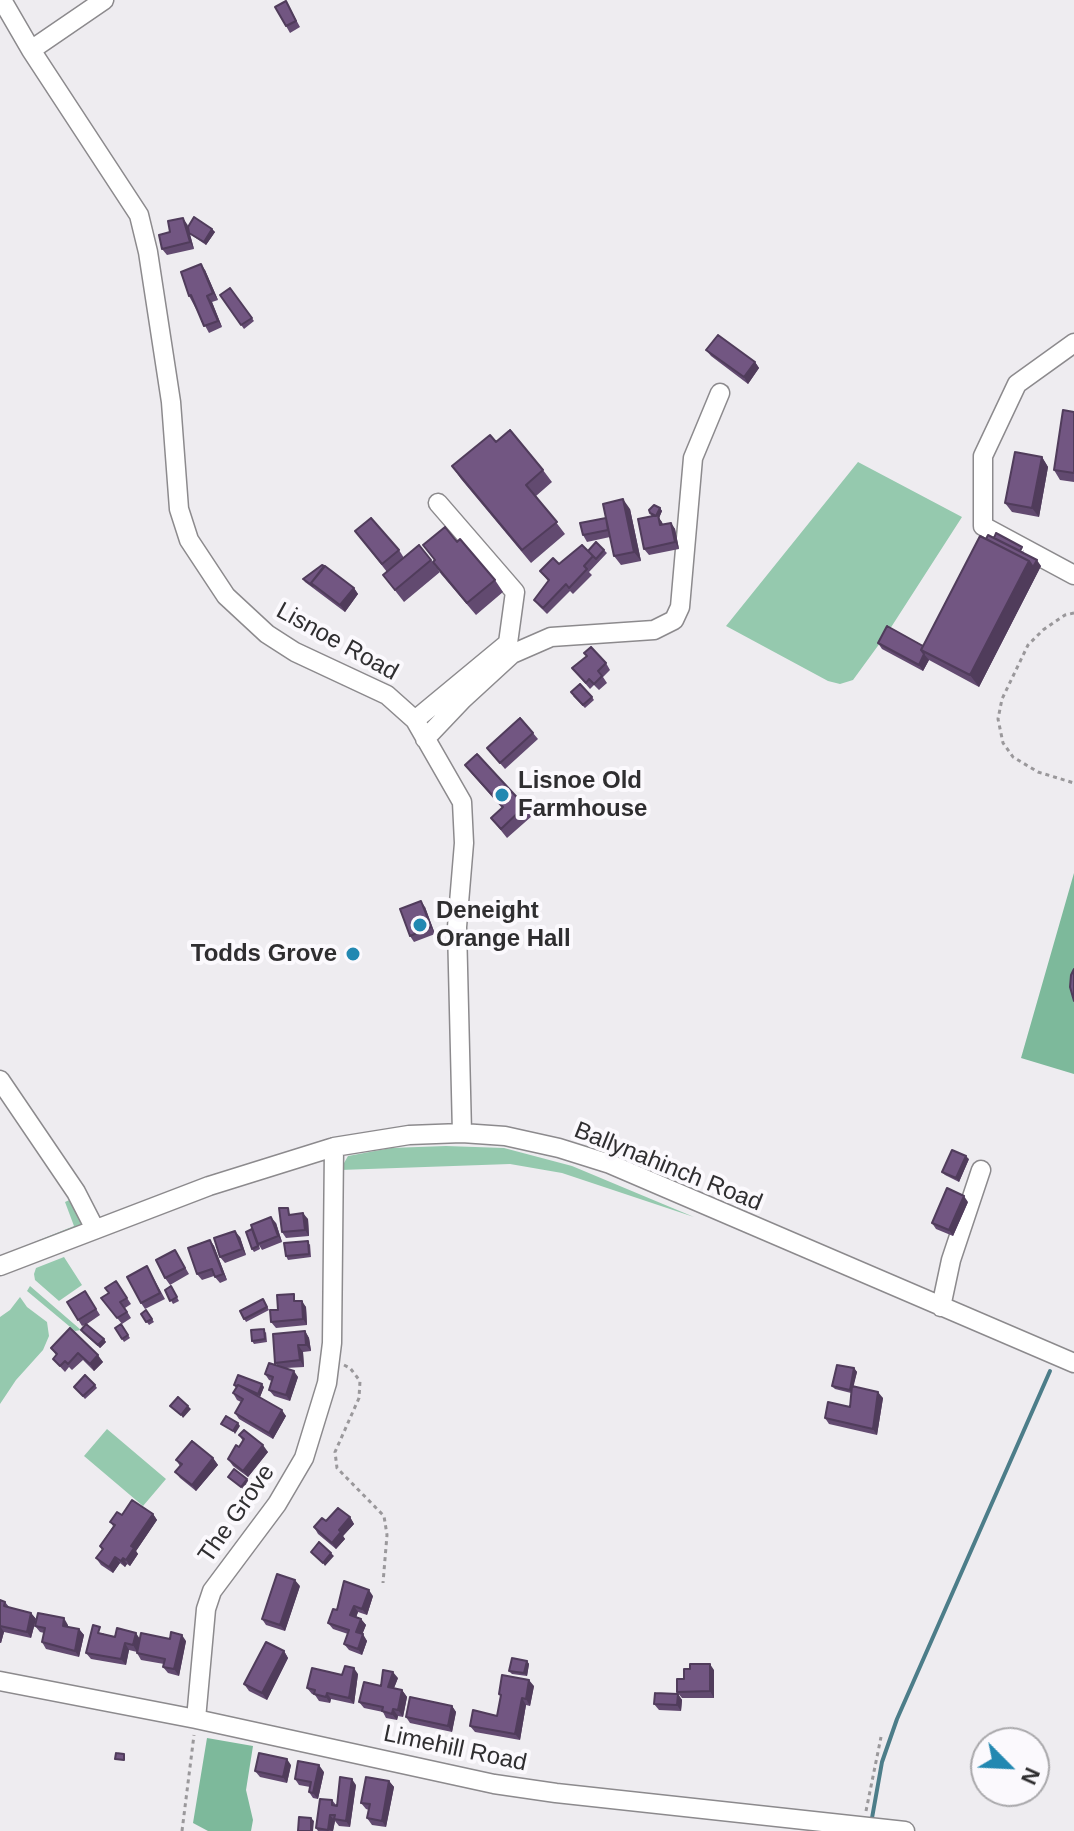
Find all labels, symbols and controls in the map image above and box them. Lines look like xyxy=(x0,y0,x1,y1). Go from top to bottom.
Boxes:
street label: Lisnoe Road xyxy=(271,597,403,687)
place label: Lisnoe Old Farmhouse xyxy=(518,767,647,823)
marker: Lisnoe Old Farmhouse xyxy=(493,786,511,804)
place label: Deneight Orange Hall xyxy=(436,897,571,953)
marker: Deneight Orange Hall xyxy=(411,916,429,934)
place label: Todds Grove xyxy=(191,940,337,968)
marker: Todds Grove xyxy=(344,945,362,963)
street label: Ballynahinch Road xyxy=(570,1116,766,1218)
street label: The Grove xyxy=(193,1459,281,1569)
street label: Limehill Road xyxy=(381,1720,529,1778)
north arrow xyxy=(970,1727,1050,1807)
text: N xyxy=(1016,1764,1045,1788)

